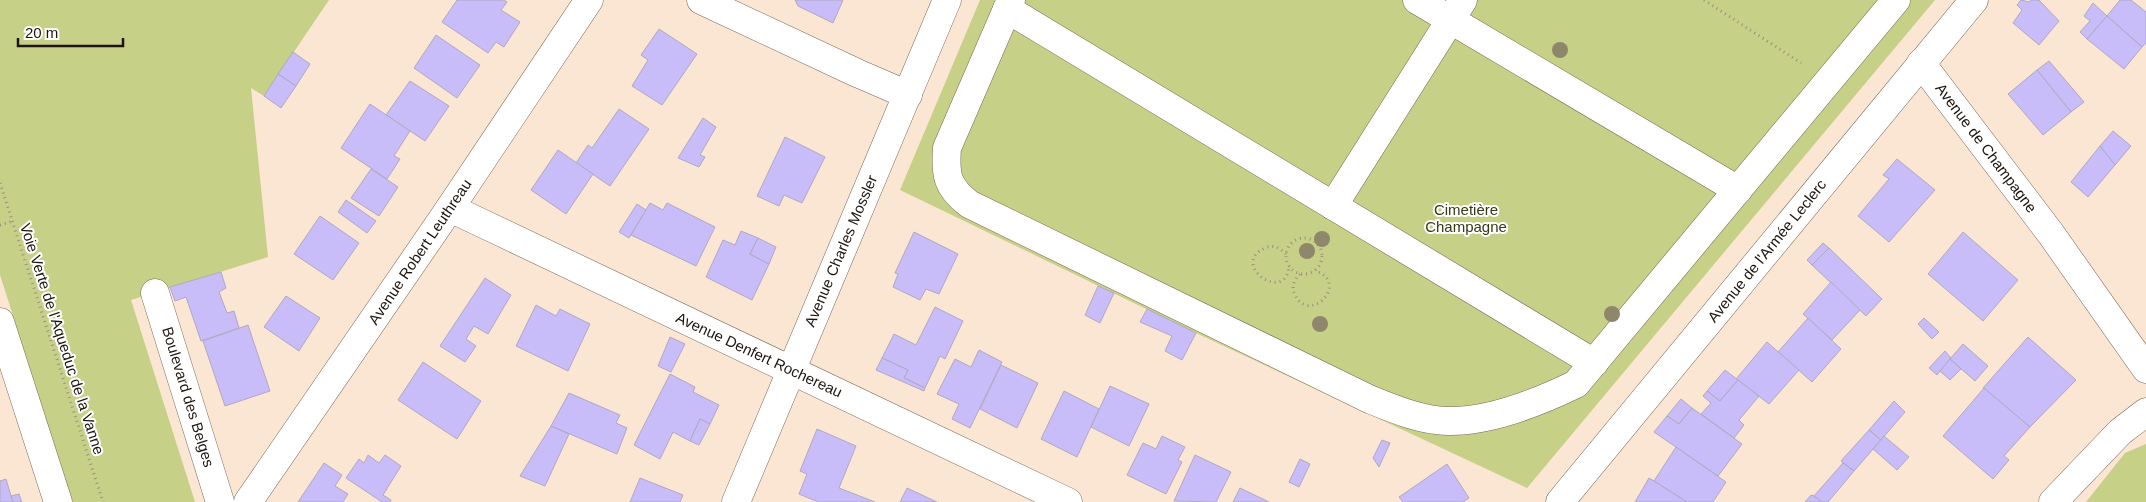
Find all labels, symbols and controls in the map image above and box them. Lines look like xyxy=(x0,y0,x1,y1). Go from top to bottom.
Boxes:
scale bar xyxy=(18,15,122,47)
text: 20 m xyxy=(25,24,58,41)
street label: Avenue de Champagne xyxy=(1932,80,2041,216)
street label: Avenue Charles Mossler xyxy=(801,172,880,329)
street label: Avenue Robert Leuthreau xyxy=(365,176,475,328)
street label: Avenue de l'Armée Leclerc xyxy=(1704,176,1830,325)
park label: Cimetière Champagne xyxy=(1425,201,1507,235)
street label: Voie Verte de l'Aqueduc de la Vanne xyxy=(17,221,108,457)
street label: Avenue Denfert Rochereau xyxy=(673,308,845,401)
street label: Boulevard des Belges xyxy=(159,325,218,469)

